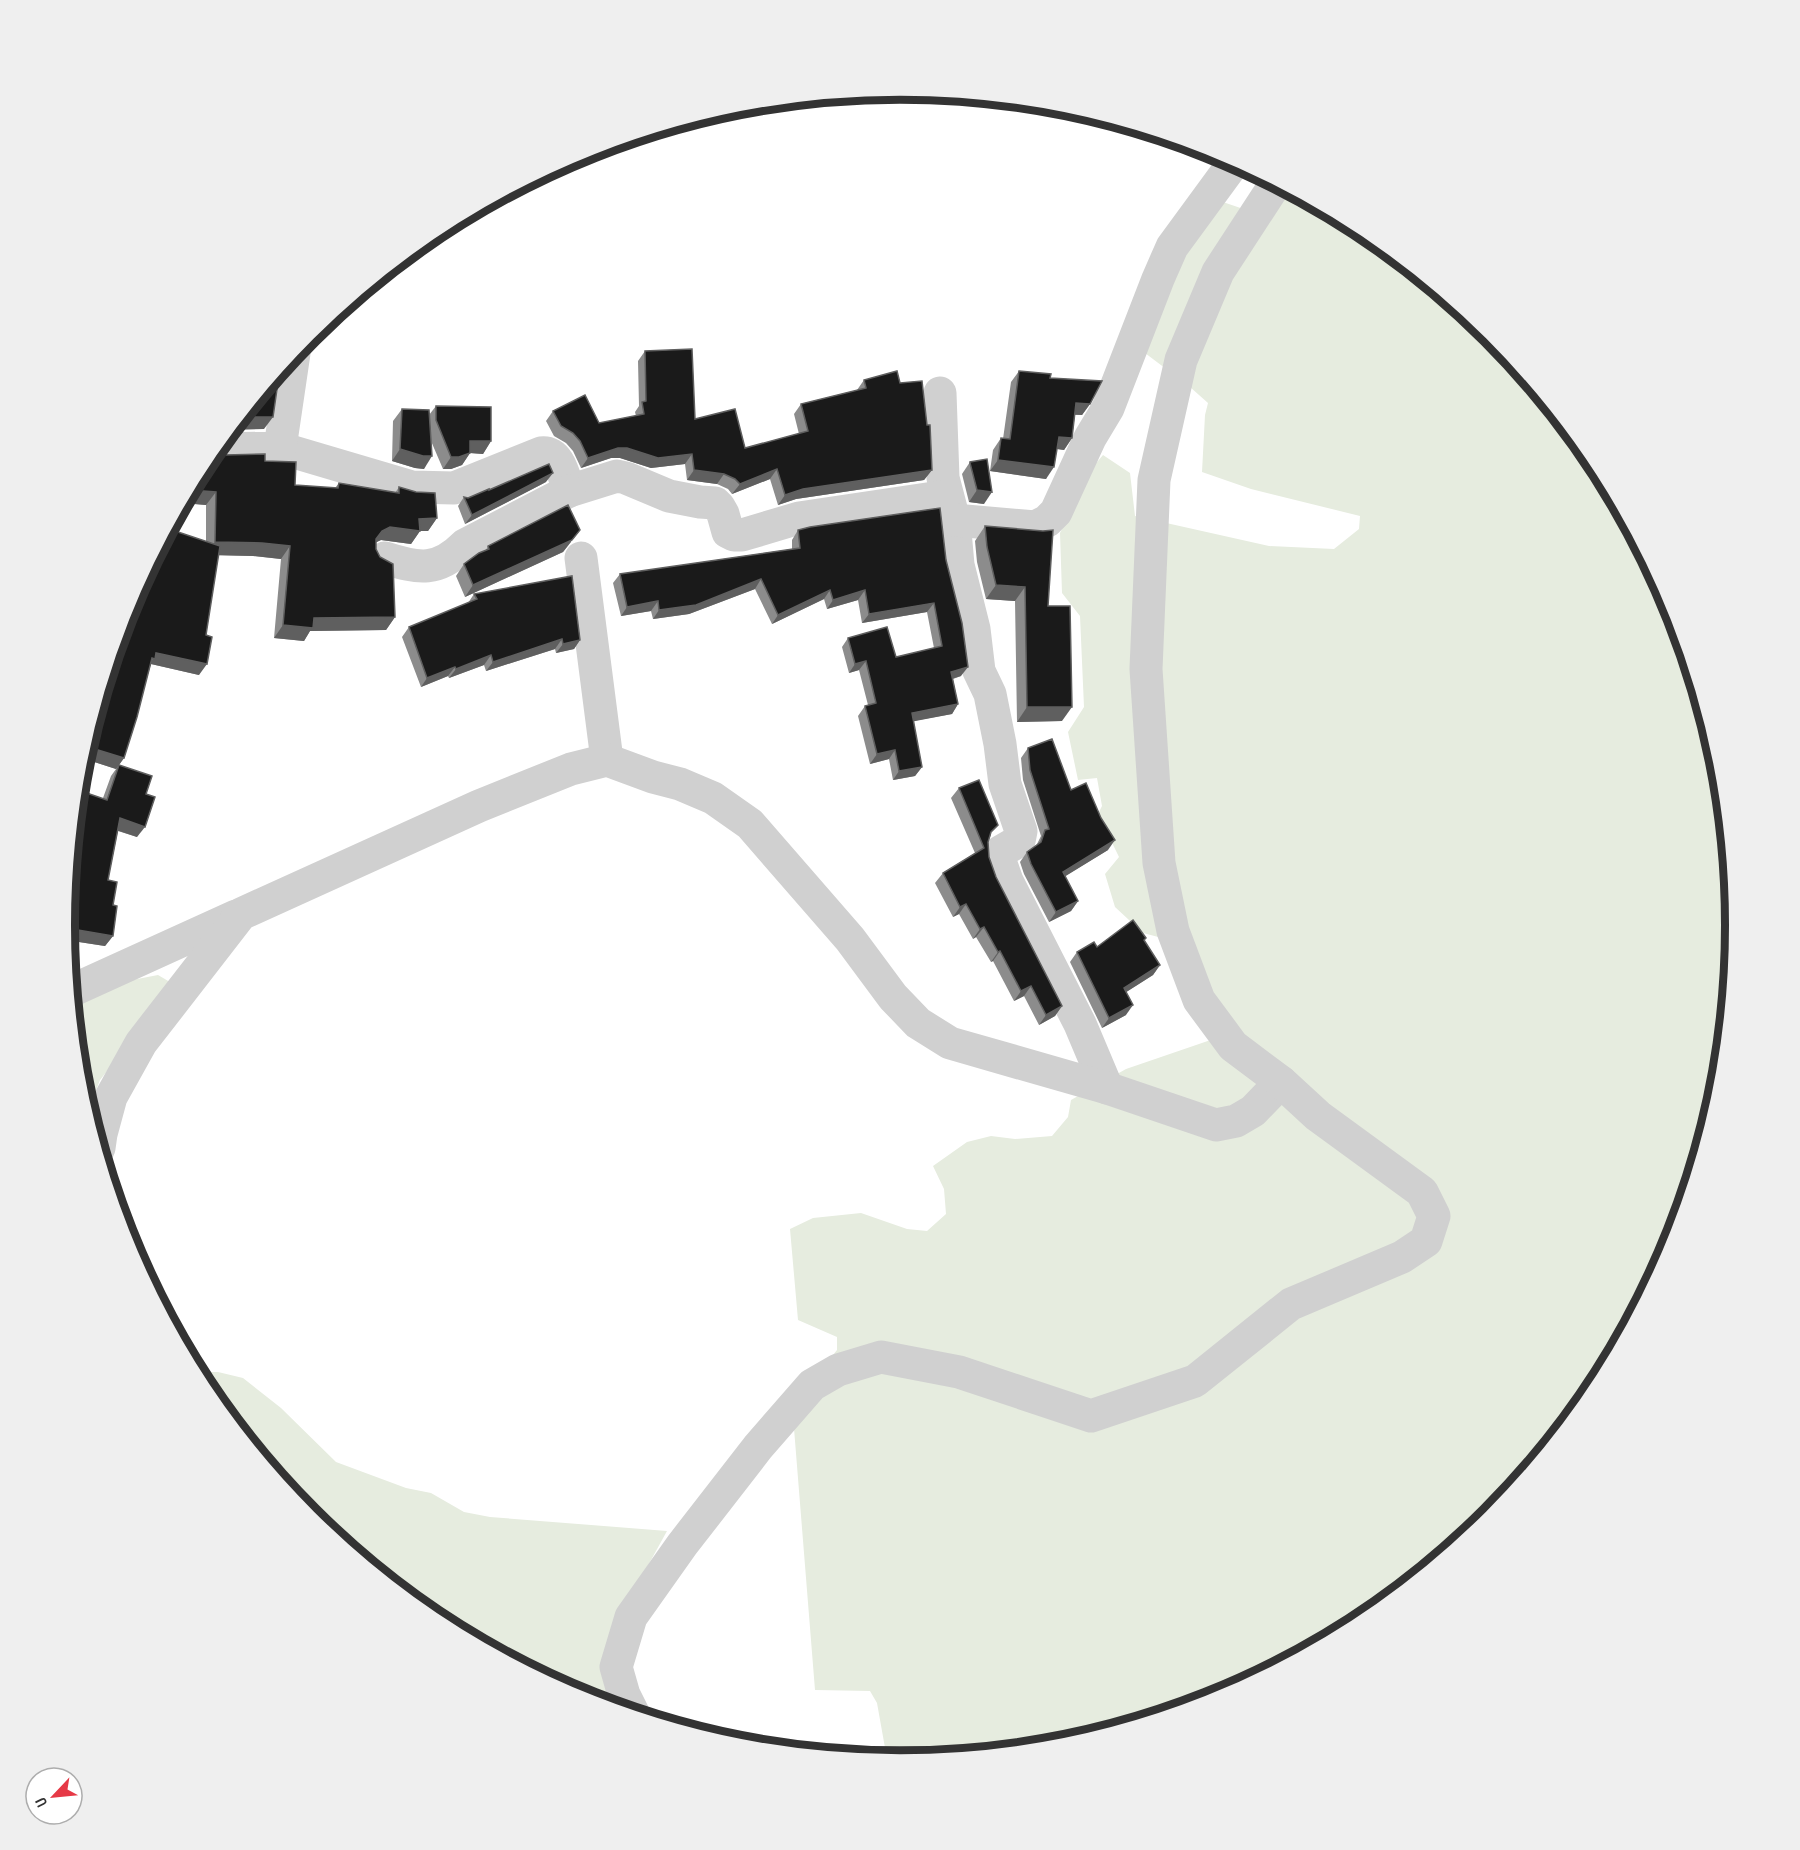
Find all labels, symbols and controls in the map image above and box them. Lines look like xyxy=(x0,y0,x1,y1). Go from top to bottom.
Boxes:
north arrow xyxy=(24,1766,84,1826)
text: U xyxy=(31,1794,52,1810)

